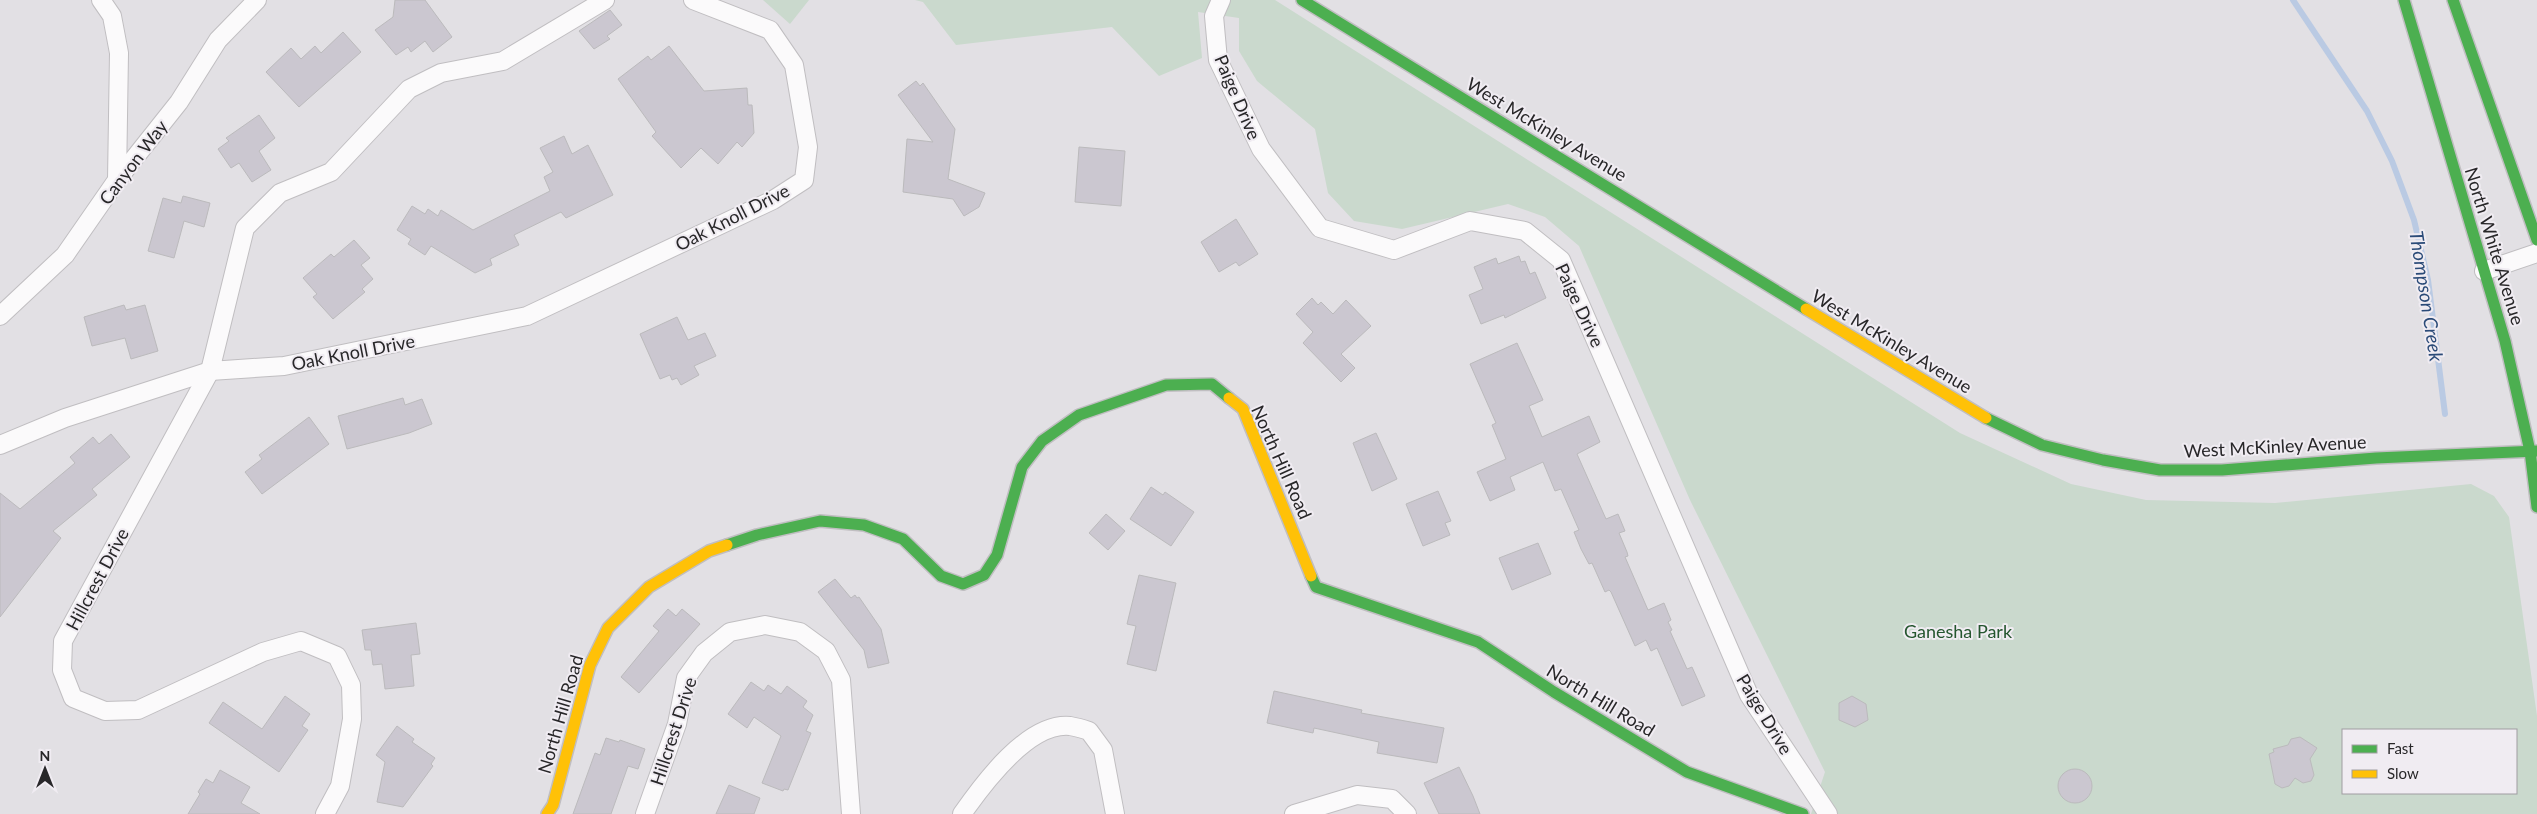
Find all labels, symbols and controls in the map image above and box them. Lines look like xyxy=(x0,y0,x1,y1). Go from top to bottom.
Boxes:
street label: Paige Drive xyxy=(1210,51,1266,143)
street label: West McKinley Avenue xyxy=(1463,72,1631,186)
street label: Canyon Way xyxy=(94,115,172,209)
street label: North White Avenue xyxy=(2461,165,2529,327)
street label: Oak Knoll Drive xyxy=(671,179,793,255)
water label: Thompson Creek xyxy=(2405,229,2449,364)
street label: Paige Drive xyxy=(1551,260,1609,350)
street label: West McKinley Avenue xyxy=(1808,284,1976,398)
street label: Oak Knoll Drive xyxy=(290,329,416,375)
street label: North Hill Road xyxy=(1247,402,1317,522)
street label: West McKinley Avenue xyxy=(2183,430,2367,462)
street label: Hillcrest Drive xyxy=(61,524,133,634)
park label: Ganesha Park xyxy=(1904,620,2013,642)
street label: North Hill Road xyxy=(533,652,587,776)
street label: North Hill Road xyxy=(1543,659,1659,741)
street label: Paige Drive xyxy=(1732,670,1798,758)
street label: Hillcrest Drive xyxy=(645,674,701,788)
legend xyxy=(2342,729,2517,794)
text: Fast xyxy=(2387,739,2414,757)
north arrow xyxy=(20,744,70,794)
text: N xyxy=(40,747,50,764)
text: Slow xyxy=(2387,764,2419,782)

